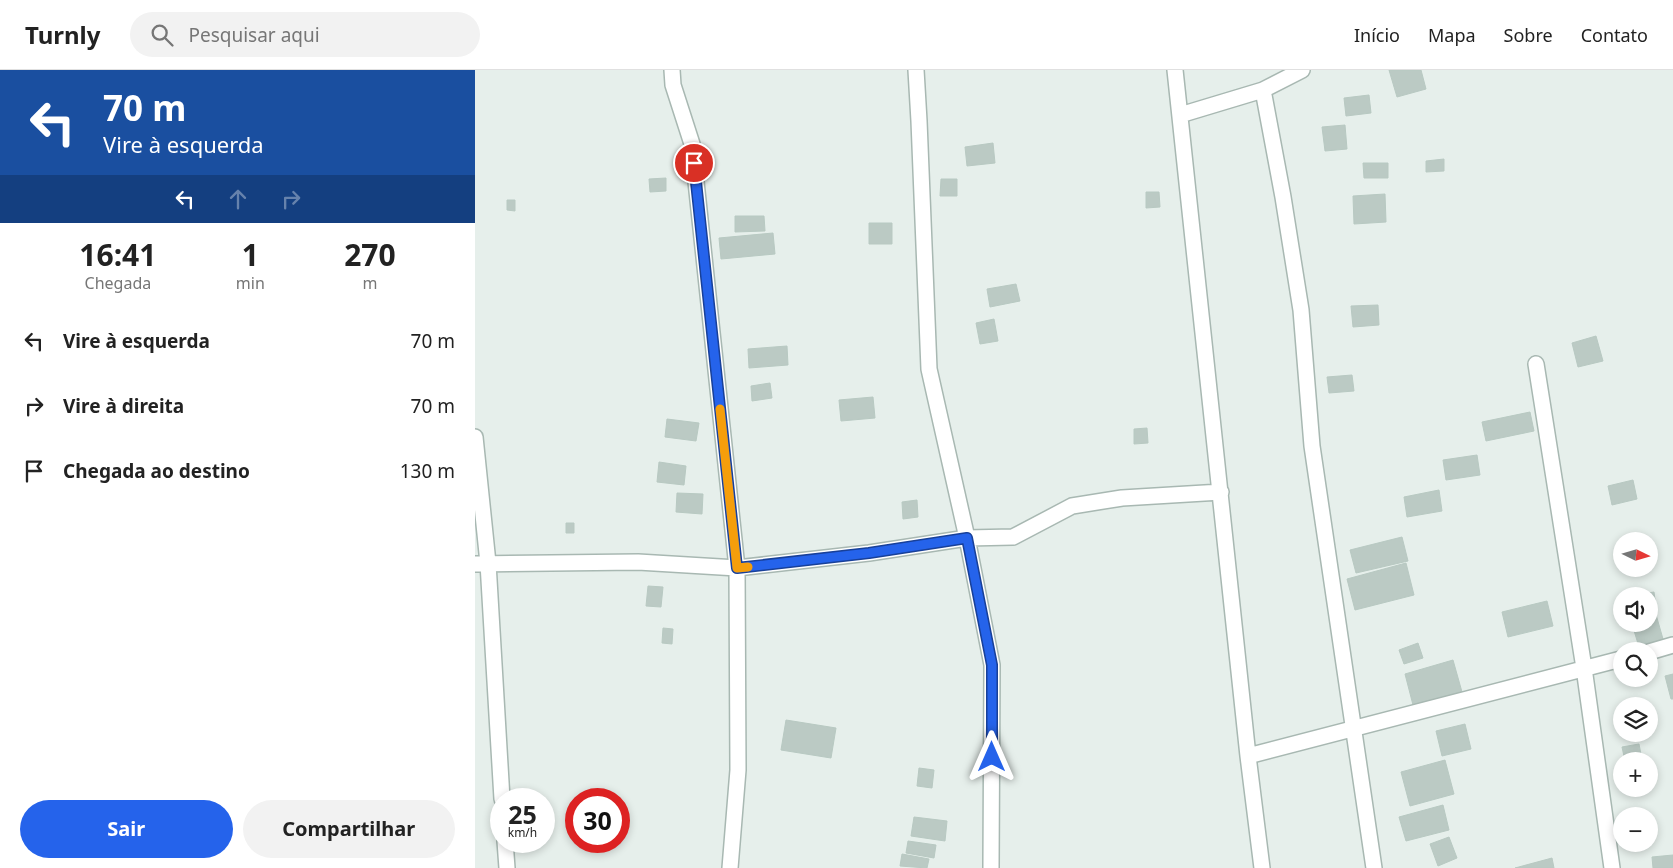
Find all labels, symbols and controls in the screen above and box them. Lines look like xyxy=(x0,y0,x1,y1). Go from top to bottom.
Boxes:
search box xyxy=(130,12,480,57)
text: Turnly xyxy=(25,18,100,51)
icon: search xyxy=(148,21,176,49)
text: Pesquisar aqui xyxy=(188,22,320,48)
text: Início xyxy=(1354,23,1400,47)
text: Mapa xyxy=(1428,23,1476,47)
text: Sobre xyxy=(1504,23,1553,47)
text: Contato xyxy=(1581,23,1648,47)
text: 70 m xyxy=(103,84,186,131)
icon: left xyxy=(20,90,85,155)
text: Vire à esquerda xyxy=(103,129,264,159)
pin xyxy=(673,142,715,184)
icon: arrive xyxy=(680,149,708,177)
icon: left xyxy=(171,185,199,213)
icon: ahead xyxy=(224,185,252,213)
icon: right xyxy=(277,185,305,213)
text: 16:41 xyxy=(79,234,156,275)
text: 1 xyxy=(242,234,259,275)
text: 270 xyxy=(344,234,396,275)
text: Chegada xyxy=(85,272,151,294)
text: min xyxy=(236,272,265,294)
text: m xyxy=(362,272,377,294)
icon: left xyxy=(20,327,48,355)
text: Vire à esquerda xyxy=(63,328,210,354)
text: 70 m xyxy=(411,328,455,354)
icon: right xyxy=(20,392,48,420)
text: Vire à direita xyxy=(63,393,184,419)
text: 70 m xyxy=(411,393,455,419)
icon: arrive xyxy=(20,457,48,485)
text: Chegada ao destino xyxy=(63,458,250,484)
text: 130 m xyxy=(400,458,455,484)
north arrow xyxy=(1613,532,1657,578)
map controls xyxy=(1613,532,1658,852)
button: sound xyxy=(1613,587,1658,632)
button: search xyxy=(1613,642,1658,687)
button: layers xyxy=(1613,697,1658,742)
position arrow xyxy=(965,730,1017,782)
button: + xyxy=(1613,752,1658,797)
speed limit sign: 30 xyxy=(565,788,630,853)
text: 25 xyxy=(508,797,537,831)
button: Sair xyxy=(20,800,233,858)
button: Compartilhar xyxy=(243,800,455,858)
button: − xyxy=(1613,807,1658,852)
text: km/h xyxy=(508,824,537,841)

